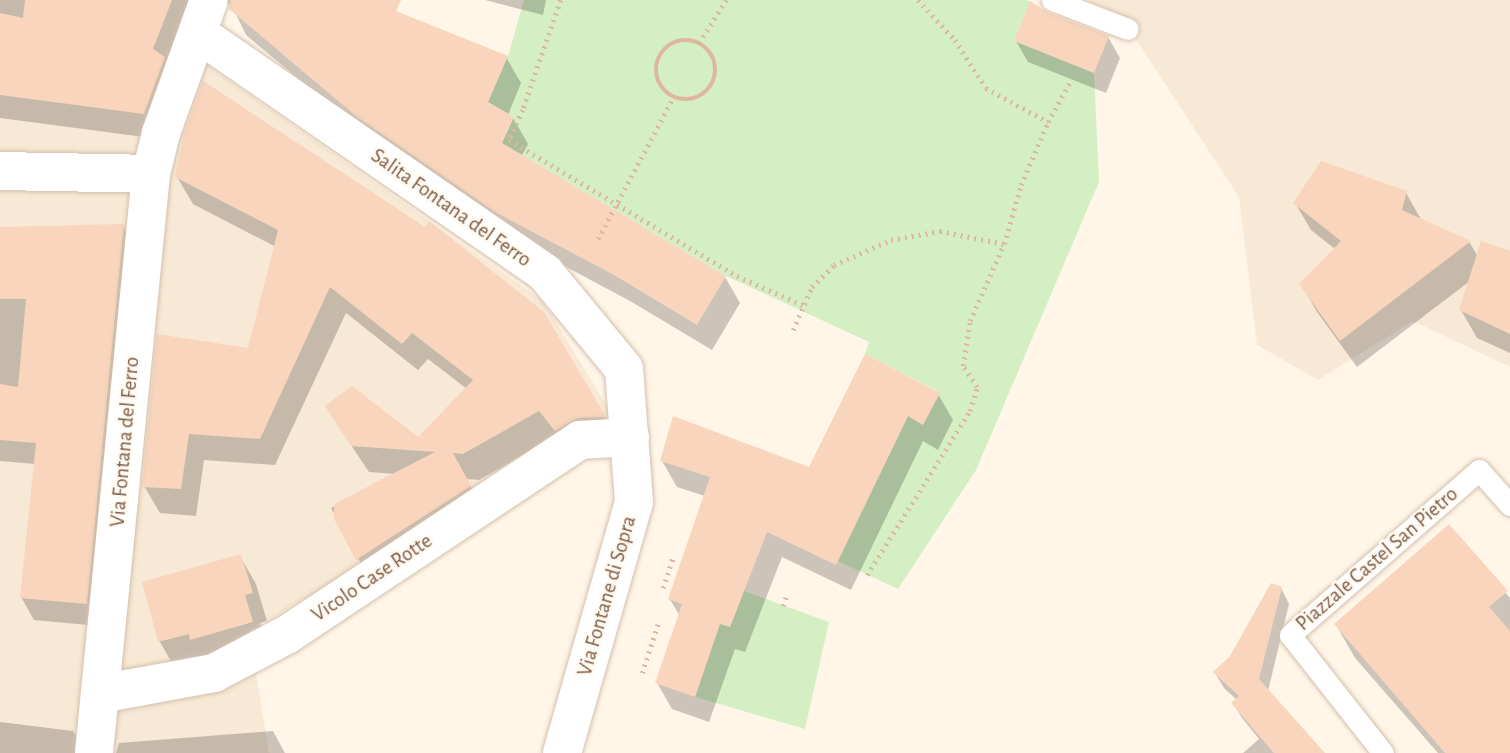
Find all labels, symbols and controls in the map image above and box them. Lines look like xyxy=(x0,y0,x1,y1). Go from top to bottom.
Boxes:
street label: Salita Fontana del Ferro xyxy=(366,143,536,273)
street label: Via Fontana del Ferro xyxy=(105,356,145,528)
street label: Piazzale Castel San Pietro xyxy=(1291,482,1463,636)
street label: Via Fontane di Sopra xyxy=(572,513,642,679)
street label: Vicolo Case Rotte xyxy=(307,528,437,628)

